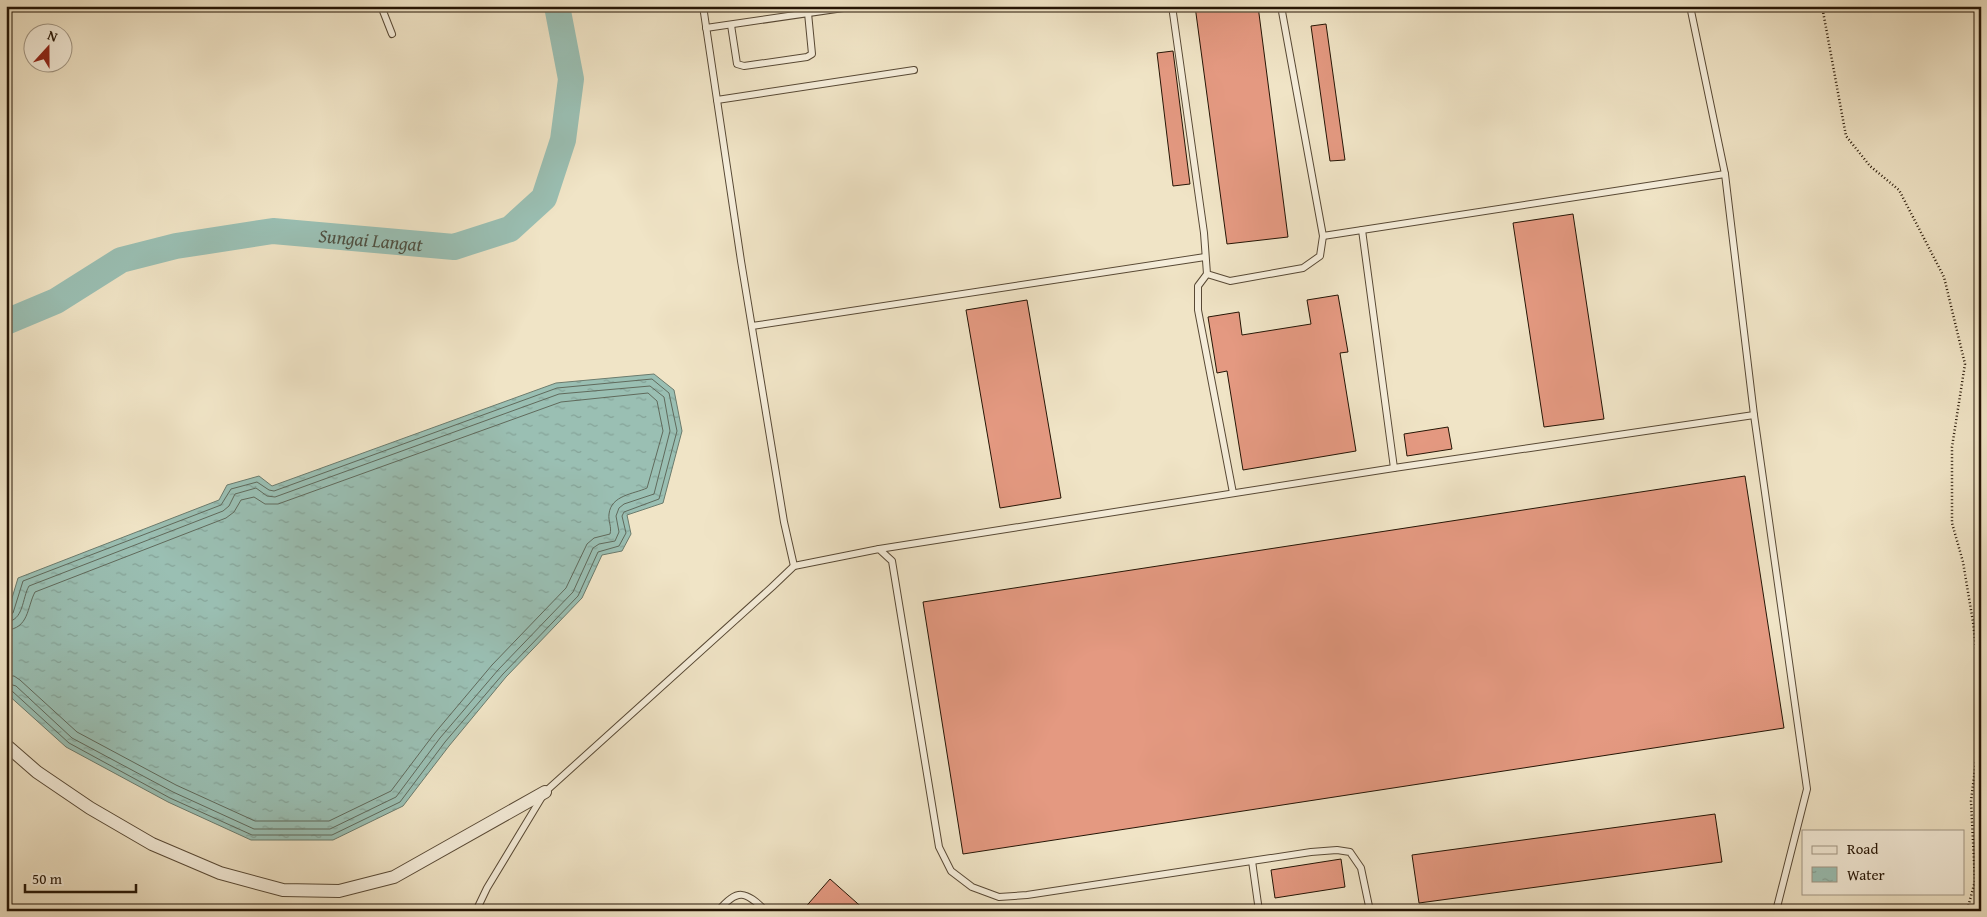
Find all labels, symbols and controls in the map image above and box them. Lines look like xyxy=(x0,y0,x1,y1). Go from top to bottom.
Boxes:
north arrow xyxy=(22,22,72,72)
text: N xyxy=(45,25,61,47)
water label: Sungai Langat xyxy=(317,221,425,258)
legend xyxy=(1802,830,1964,894)
text: Road xyxy=(1847,838,1878,859)
scale bar xyxy=(25,862,136,894)
text: Water xyxy=(1847,864,1885,885)
text: 50 m xyxy=(32,868,63,889)

